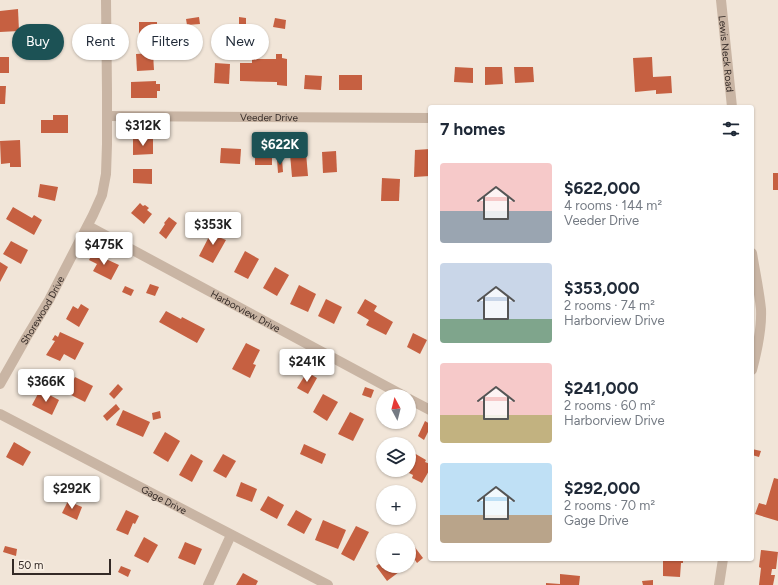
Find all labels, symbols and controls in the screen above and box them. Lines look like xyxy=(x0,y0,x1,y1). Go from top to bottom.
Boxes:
street label: Lewis Neck Road xyxy=(716,15,736,93)
chip: Buy xyxy=(12,24,64,60)
chip: Rent xyxy=(72,24,129,60)
chip: Filters xyxy=(137,24,203,60)
chip: New xyxy=(211,24,269,60)
street label: Veeder Drive xyxy=(240,111,298,124)
pin: $312K xyxy=(115,113,171,147)
text: $312K xyxy=(125,118,161,133)
icon: filters xyxy=(720,118,742,140)
text: 7 homes xyxy=(440,119,505,139)
pin: $622K xyxy=(252,132,308,166)
text: $622K xyxy=(261,137,299,152)
text: $622,000 xyxy=(564,178,640,198)
icon: home xyxy=(472,179,520,227)
text: 4 rooms · 144 m² xyxy=(564,198,662,213)
pin: $353K xyxy=(185,212,241,246)
text: Veeder Drive xyxy=(564,213,639,228)
text: $353K xyxy=(194,217,232,232)
pin: $475K xyxy=(76,232,132,266)
text: $475K xyxy=(85,237,123,252)
street label: Shorewood Drive xyxy=(18,273,68,347)
text: $353,000 xyxy=(564,278,640,298)
icon: home xyxy=(472,279,520,327)
street label: Harborview Drive xyxy=(208,287,283,336)
text: 2 rooms · 74 m² xyxy=(564,298,655,313)
text: Harborview Drive xyxy=(564,313,665,328)
pin: $241K xyxy=(279,349,335,383)
text: $241K xyxy=(288,354,326,369)
pin: $366K xyxy=(18,369,74,403)
text: $366K xyxy=(27,374,65,389)
text: $241,000 xyxy=(564,378,639,398)
icon: home xyxy=(472,379,520,427)
north arrow xyxy=(376,389,416,429)
map controls xyxy=(376,389,416,573)
text: 2 rooms · 60 m² xyxy=(564,398,655,413)
text: Harborview Drive xyxy=(564,413,665,428)
button: layers xyxy=(376,437,416,477)
pin: $292K xyxy=(44,476,100,510)
text: $292,000 xyxy=(564,478,640,498)
icon: home xyxy=(472,479,520,527)
text: $292K xyxy=(53,481,91,496)
street label: Gage Drive xyxy=(139,483,189,517)
button: + xyxy=(376,485,416,525)
text: 2 rooms · 70 m² xyxy=(564,498,655,513)
text: Gage Drive xyxy=(564,513,629,528)
button: − xyxy=(376,533,416,573)
scale bar xyxy=(12,557,111,576)
text: 50 m xyxy=(18,559,43,572)

